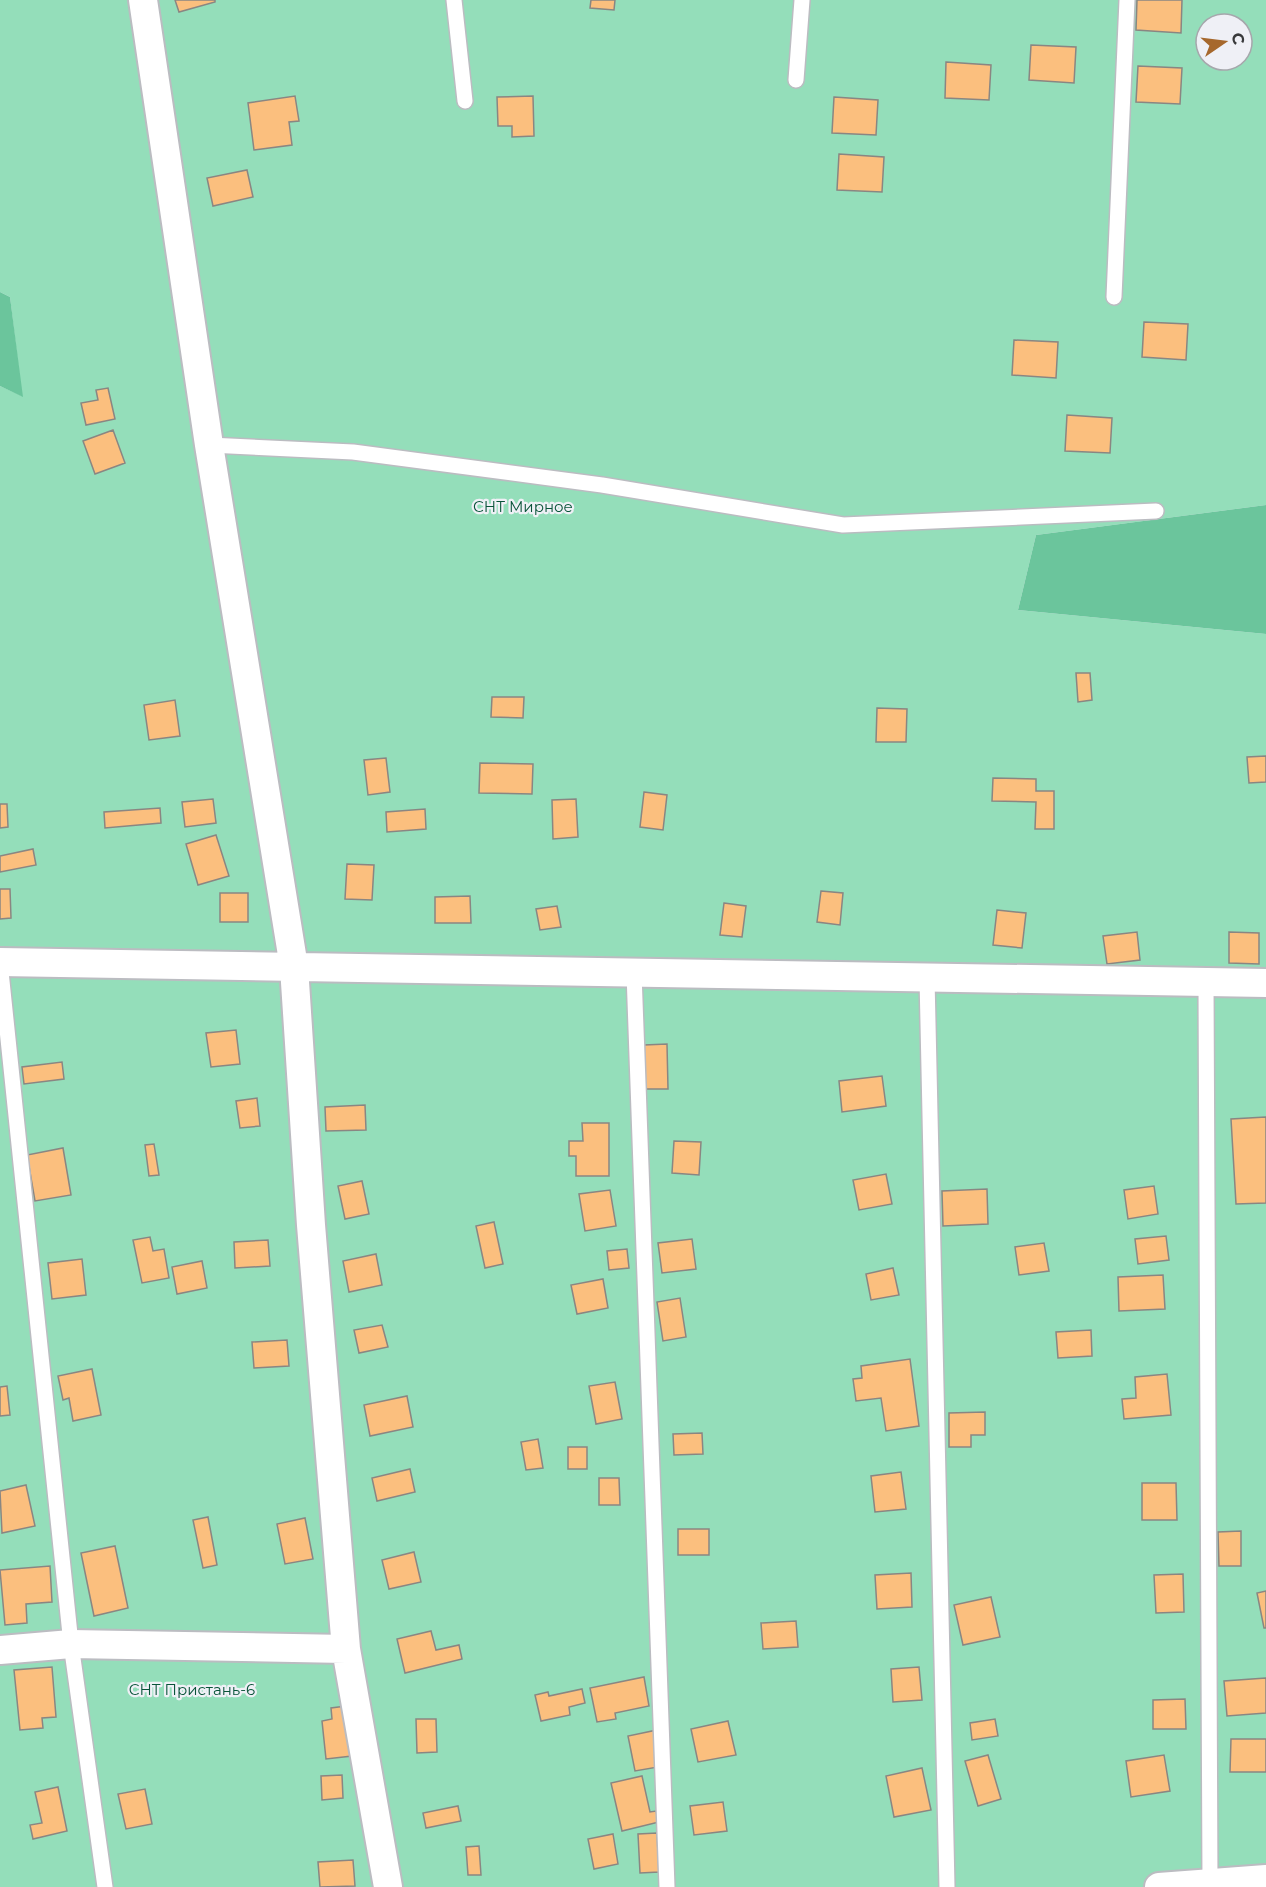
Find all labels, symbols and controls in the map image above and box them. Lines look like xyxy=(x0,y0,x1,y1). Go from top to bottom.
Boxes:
north arrow xyxy=(1194,12,1254,72)
text: С xyxy=(1227,31,1249,47)
park label: СНТ Мирное xyxy=(473,497,573,516)
park label: СНТ Пристань-6 xyxy=(129,1680,255,1699)

